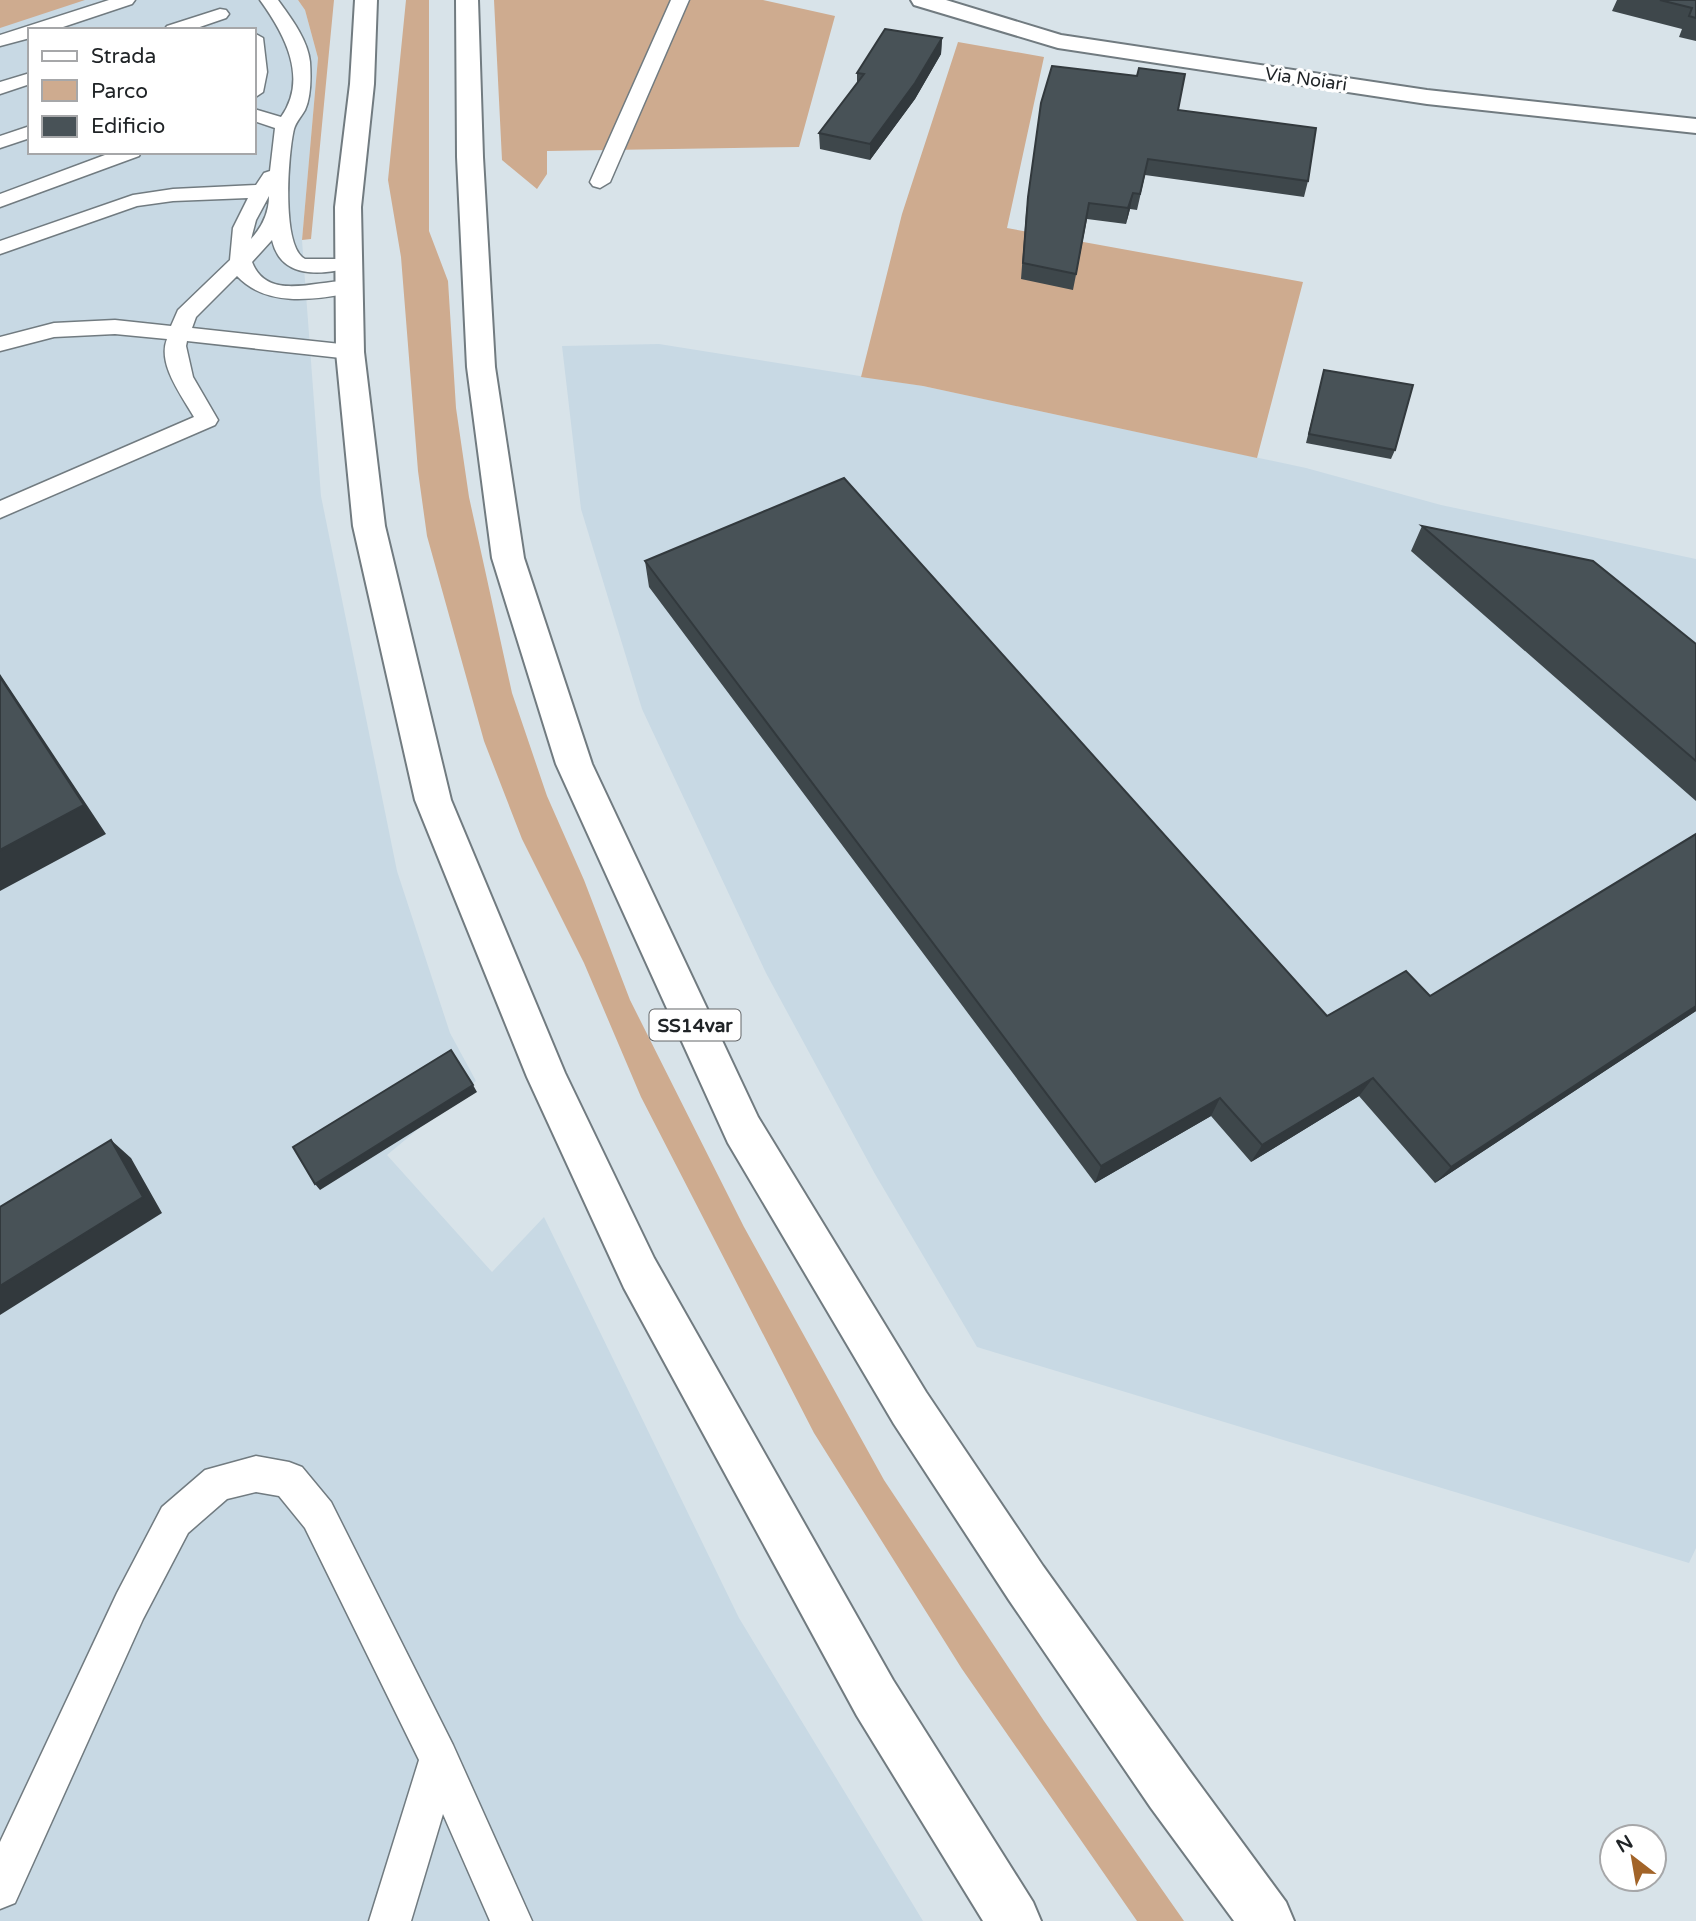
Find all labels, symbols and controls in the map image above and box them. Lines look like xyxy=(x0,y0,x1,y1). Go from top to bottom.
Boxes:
legend xyxy=(28,28,256,154)
text: Strada xyxy=(91,44,156,69)
street label: Via Noiari xyxy=(1264,62,1348,96)
text: Parco xyxy=(91,79,148,104)
text: Edificio xyxy=(91,114,165,139)
road number: SS14var xyxy=(650,1009,740,1040)
north arrow xyxy=(1598,1823,1668,1893)
text: N xyxy=(1613,1831,1637,1858)

